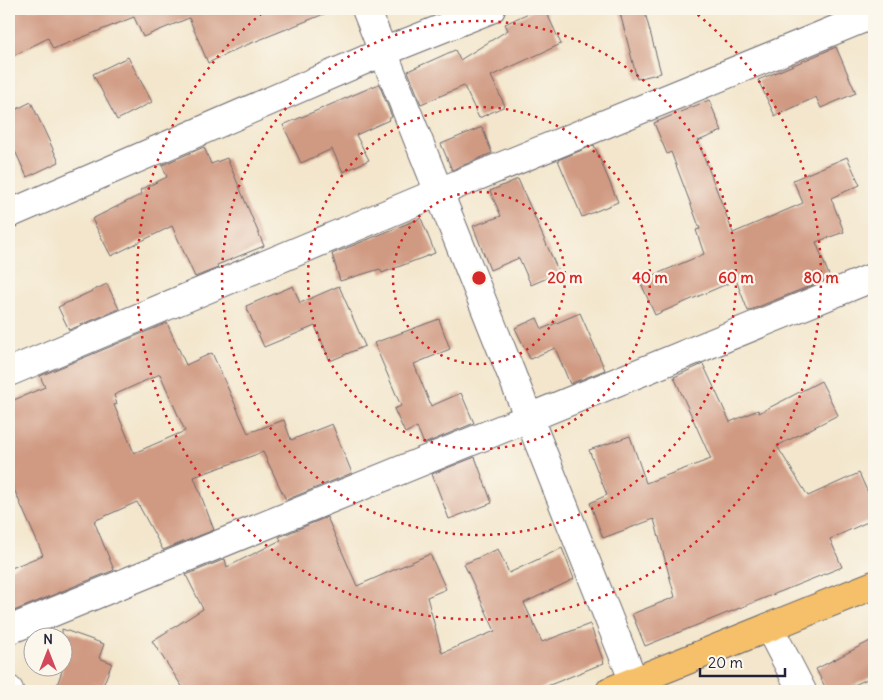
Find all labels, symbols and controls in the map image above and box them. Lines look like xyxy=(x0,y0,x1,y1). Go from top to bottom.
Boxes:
text: 20 m xyxy=(548,268,582,287)
text: 40 m xyxy=(632,268,668,287)
text: 60 m xyxy=(718,268,754,287)
text: 80 m xyxy=(803,268,839,287)
centre of rings xyxy=(470,269,488,287)
north arrow xyxy=(22,628,72,678)
text: N xyxy=(43,630,53,648)
scale bar xyxy=(700,645,786,677)
text: 20 m xyxy=(708,653,743,672)

